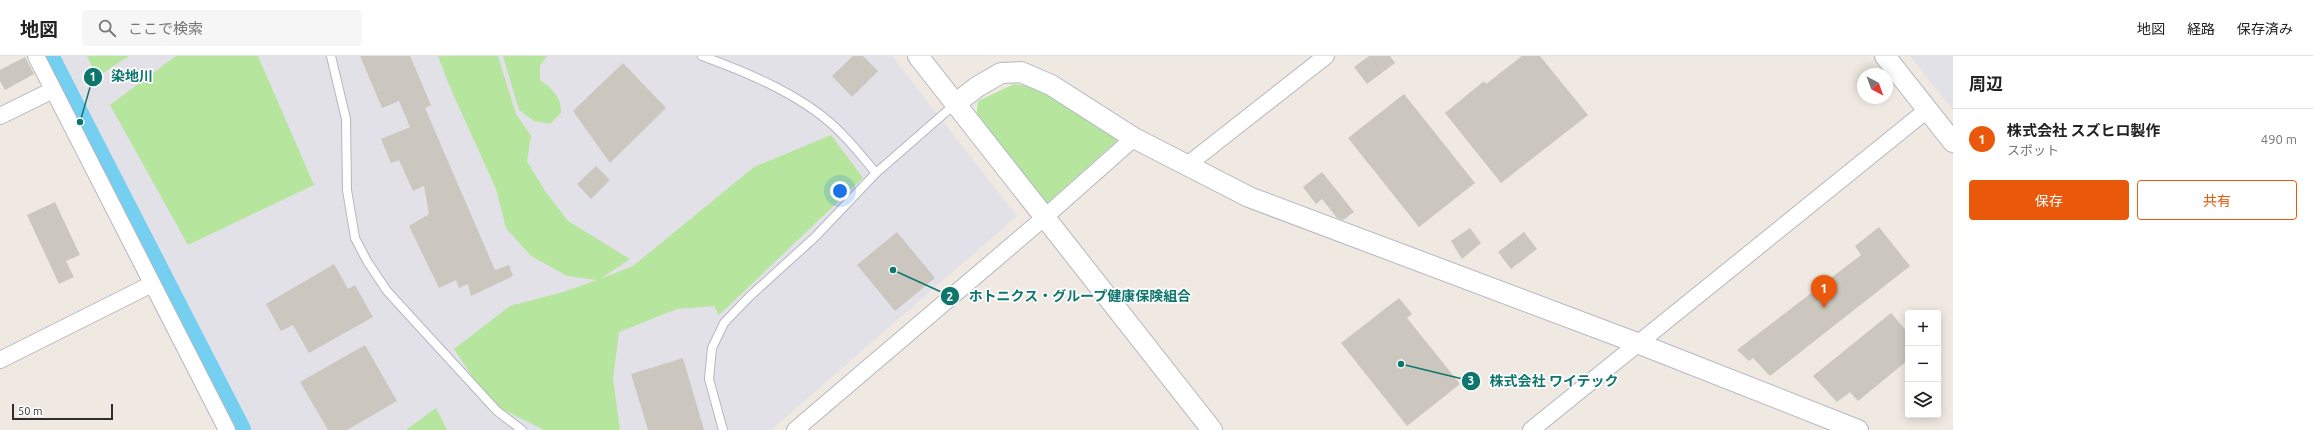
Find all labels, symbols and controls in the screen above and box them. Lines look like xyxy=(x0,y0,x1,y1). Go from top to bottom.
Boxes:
search box xyxy=(82,10,362,46)
icon: search xyxy=(96,17,118,39)
text: 地図 xyxy=(20,18,58,40)
text: ここで検索 xyxy=(128,20,203,37)
text: 地図 xyxy=(2137,21,2165,37)
text: 経路 xyxy=(2187,21,2215,37)
text: 保存済み xyxy=(2237,21,2293,37)
callout: 染地川 xyxy=(83,64,161,90)
text: 染地川 xyxy=(111,68,153,84)
north arrow xyxy=(1857,68,1893,104)
text: 1 xyxy=(90,70,96,83)
text: 周辺 xyxy=(1969,74,2003,93)
text: 株式会社 スズヒロ製作 xyxy=(2007,122,2161,139)
text: 1 xyxy=(1978,132,1986,146)
text: 490 m xyxy=(2261,132,2297,146)
text: スポット xyxy=(2007,143,2059,157)
button: 保存 xyxy=(1969,180,2129,220)
button: 共有 xyxy=(2137,180,2297,220)
your location xyxy=(830,181,850,201)
pin: 1 xyxy=(1811,275,1837,308)
callout: ホトニクス・グループ健康保険組合 xyxy=(940,283,1200,309)
text: ホトニクス・グループ健康保険組合 xyxy=(969,288,1191,304)
text: 2 xyxy=(947,290,954,303)
map controls xyxy=(1905,310,1941,418)
button: + xyxy=(1905,310,1941,346)
button: − xyxy=(1905,346,1941,382)
callout: 株式会社 ワイテック xyxy=(1461,368,1626,394)
text: 株式会社 ワイテック xyxy=(1489,373,1619,389)
text: 3 xyxy=(1468,374,1474,387)
button: layers xyxy=(1905,382,1941,418)
scale bar xyxy=(12,402,113,421)
text: 50 m xyxy=(18,405,42,417)

